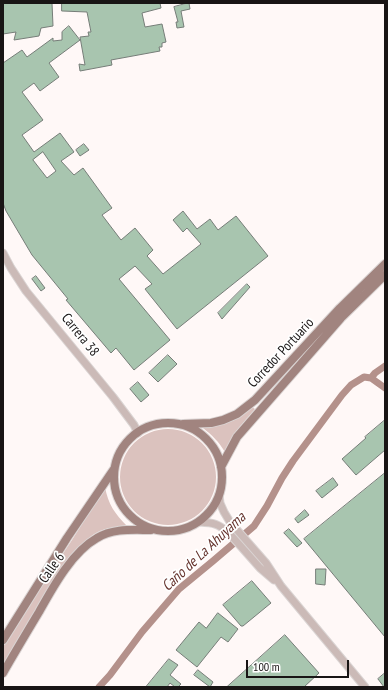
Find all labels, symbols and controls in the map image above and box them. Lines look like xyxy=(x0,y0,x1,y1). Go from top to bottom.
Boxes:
street label: Carrera 38 xyxy=(58,310,102,360)
street label: Corredor Portuario xyxy=(245,315,317,391)
water label: Caño de La Ahuyama xyxy=(159,509,249,595)
street label: Calle 6 xyxy=(36,550,68,586)
scale bar xyxy=(248,652,351,678)
text: 100 m xyxy=(253,659,280,674)

